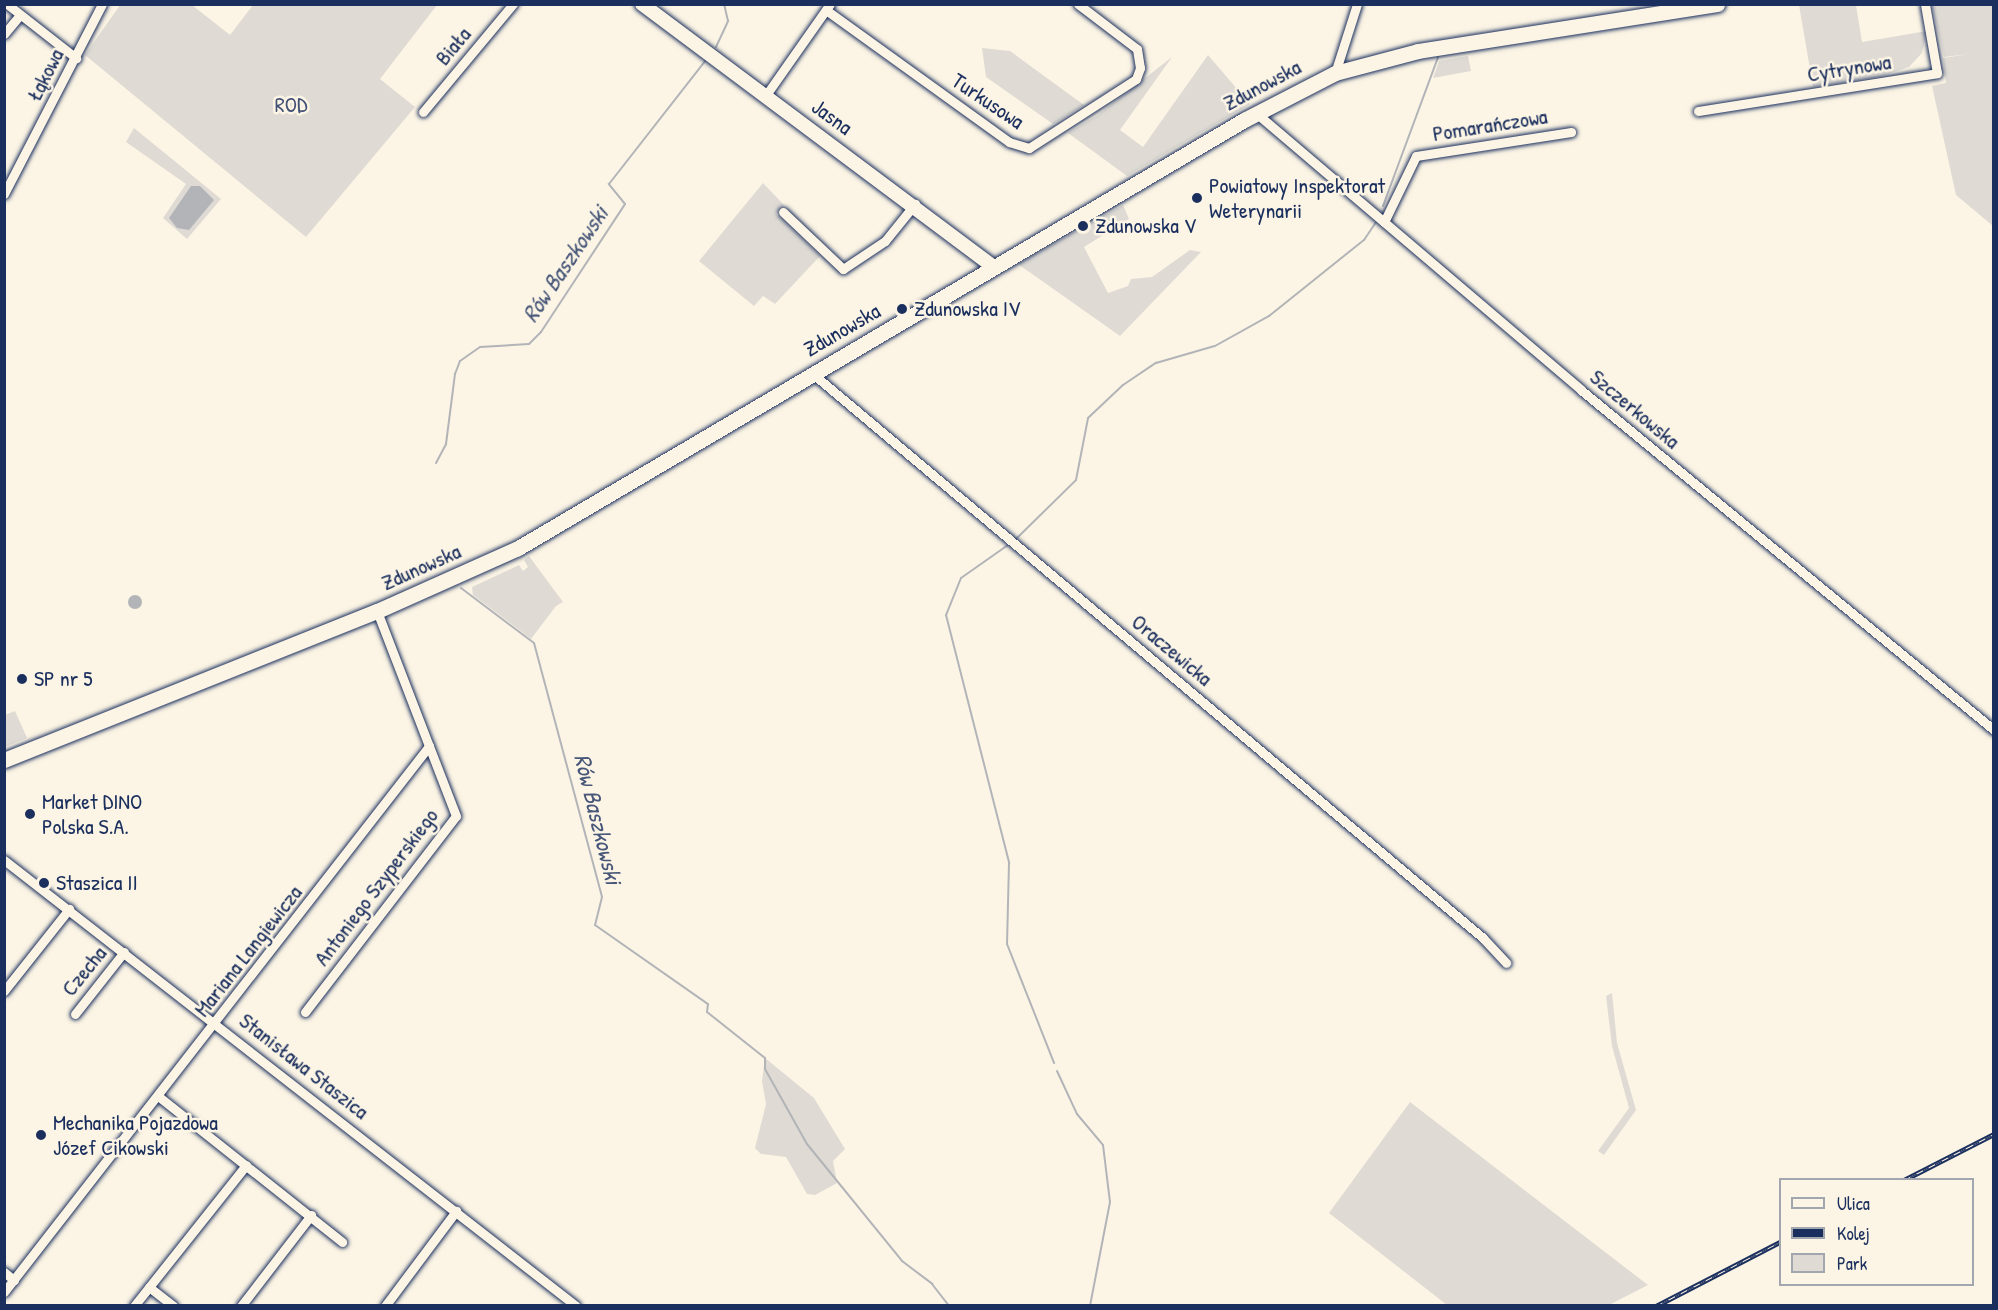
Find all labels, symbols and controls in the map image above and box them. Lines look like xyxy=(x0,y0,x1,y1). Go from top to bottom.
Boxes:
street label: Biała xyxy=(429,22,477,70)
street label: Łąkowa xyxy=(21,44,69,106)
street label: Cytrynowa xyxy=(1805,48,1893,88)
street label: Zdunowska xyxy=(1219,54,1305,116)
street label: Turkusowa xyxy=(947,67,1029,135)
park label: ROD xyxy=(275,92,307,118)
street label: Jasna xyxy=(807,93,857,141)
street label: Pomarańczowa xyxy=(1431,103,1549,147)
place label: Powiatowy Inspektorat Weterynarii xyxy=(1209,172,1385,224)
marker: Powiatowy Inspektorat Weterynarii xyxy=(1190,191,1204,205)
water label: Rów Baszkowski xyxy=(516,201,614,327)
place label: Zdunowska V xyxy=(1095,213,1196,239)
marker: Zdunowska V xyxy=(1076,219,1090,233)
place label: Zdunowska IV xyxy=(914,296,1020,322)
street label: Zdunowska xyxy=(799,298,885,362)
marker: Zdunowska IV xyxy=(895,302,909,316)
street label: Szczerkowska xyxy=(1585,364,1685,454)
street label: Zdunowska xyxy=(377,538,465,596)
street label: Oraczewicka xyxy=(1126,609,1218,691)
place label: SP nr 5 xyxy=(34,666,93,692)
marker: SP nr 5 xyxy=(15,672,29,686)
water label: Rów Baszkowski xyxy=(568,751,628,887)
place label: Market DINO Polska S.A. xyxy=(42,788,142,840)
street label: Antoniego Szyperskiego xyxy=(308,803,444,971)
marker: Market DINO Polska S.A. xyxy=(23,807,37,821)
place label: Staszica II xyxy=(56,870,138,896)
marker: Staszica II xyxy=(37,876,51,890)
street label: Mariana Langiewicza xyxy=(189,880,307,1022)
street label: Czecha xyxy=(56,941,112,1001)
street label: Stanisława Staszica xyxy=(234,1007,374,1125)
place label: Mechanika Pojazdowa Józef Cikowski xyxy=(53,1109,218,1160)
marker: Mechanika Pojazdowa Józef Cikowski xyxy=(34,1128,48,1142)
legend xyxy=(1779,1178,1974,1286)
text: Ulica xyxy=(1837,1191,1870,1216)
text: Kolej xyxy=(1837,1221,1870,1246)
text: Park xyxy=(1837,1251,1867,1276)

